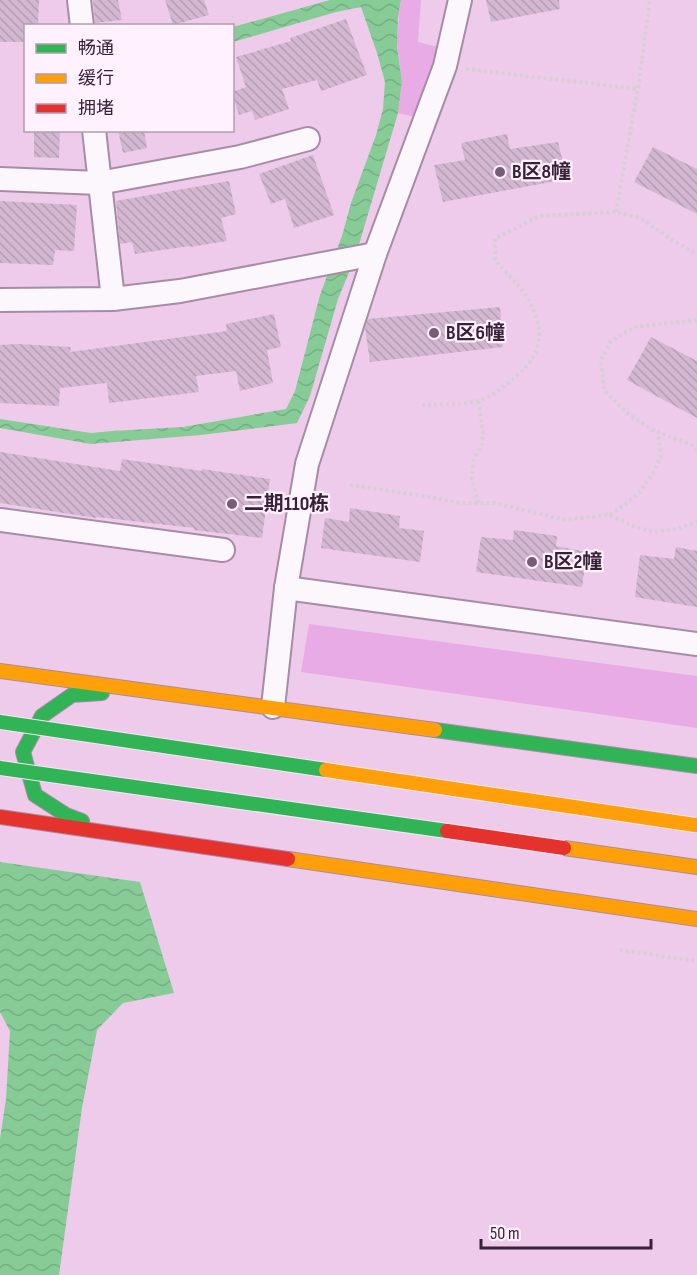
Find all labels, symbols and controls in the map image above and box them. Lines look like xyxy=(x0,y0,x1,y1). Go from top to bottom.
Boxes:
legend xyxy=(24,24,234,132)
text: 畅通 xyxy=(78,38,114,59)
text: 缓行 xyxy=(78,68,114,89)
text: 拥堵 xyxy=(78,98,114,119)
place label: B区8幢 xyxy=(512,160,571,184)
marker: B区8幢 xyxy=(493,165,507,179)
place label: B区6幢 xyxy=(446,321,505,345)
marker: B区6幢 xyxy=(427,326,441,340)
place label: 二期110栋 xyxy=(244,492,329,516)
marker: 二期110栋 xyxy=(225,497,239,511)
place label: B区2幢 xyxy=(544,550,602,574)
marker: B区2幢 xyxy=(525,555,539,569)
scale bar xyxy=(481,1212,650,1250)
text: 50 m xyxy=(490,1223,520,1244)

